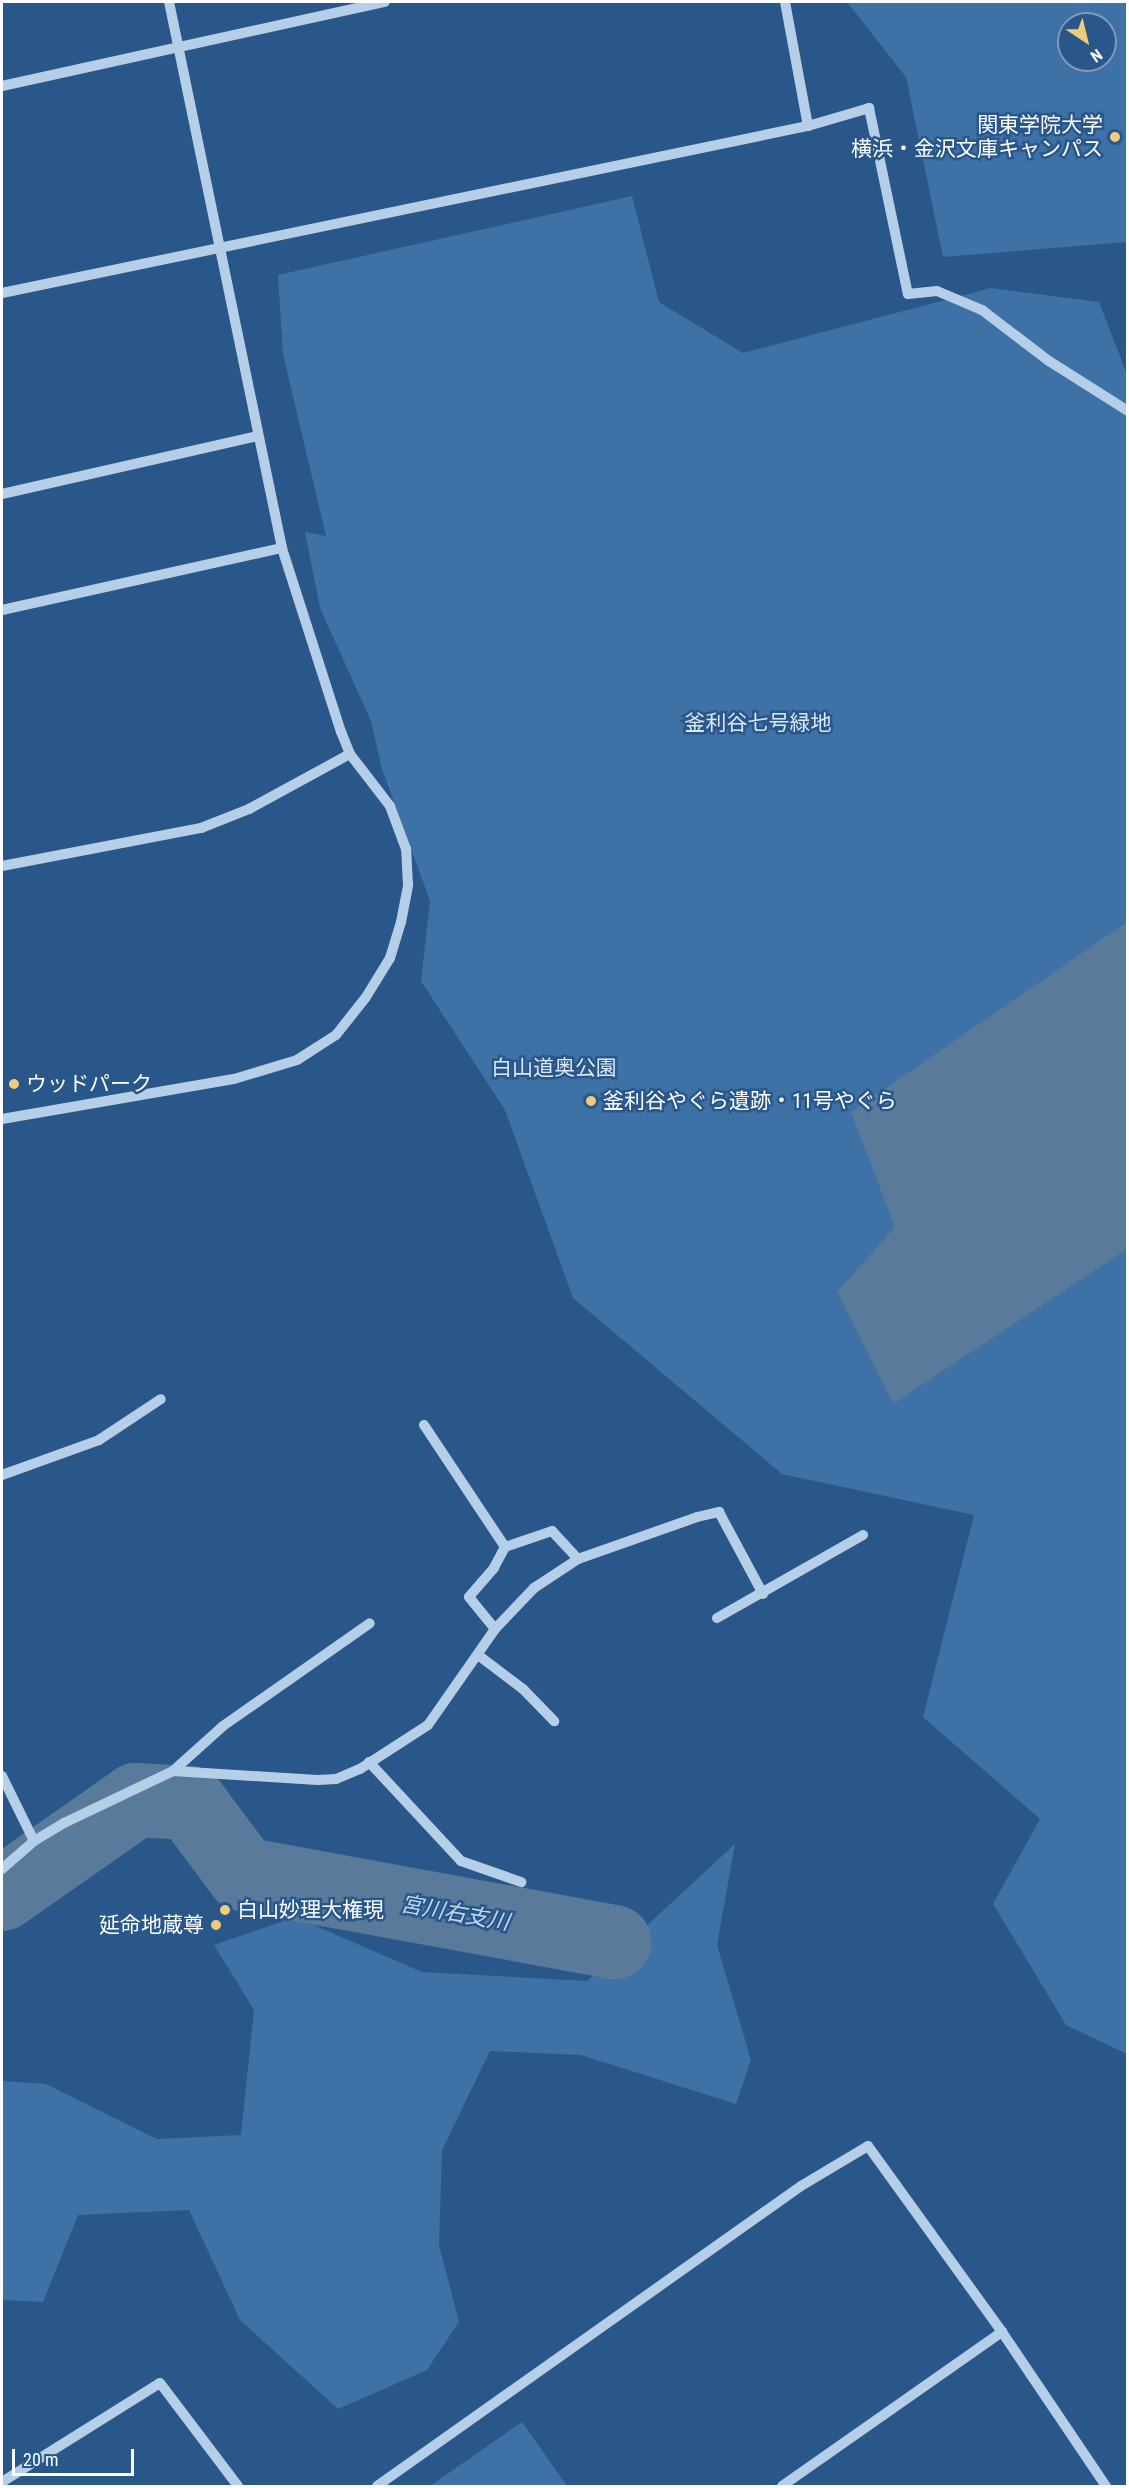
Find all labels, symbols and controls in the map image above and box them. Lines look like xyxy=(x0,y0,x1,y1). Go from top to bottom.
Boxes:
north arrow xyxy=(1057,12,1117,72)
text: N xyxy=(1087,45,1106,66)
place label: 関東学院大学 横浜・金沢文庫キャンパス xyxy=(851,112,1103,162)
marker: 関東学院大学 横浜・金沢文庫キャンパス xyxy=(1108,130,1122,144)
park label: 釜利谷七号緑地 xyxy=(685,710,831,736)
park label: 白山道奥公園 xyxy=(491,1055,617,1081)
place label: ウッドパーク xyxy=(26,1071,152,1097)
marker: ウッドパーク xyxy=(7,1077,21,1091)
place label: 釜利谷やぐら遺跡・11号やぐら xyxy=(603,1088,897,1114)
marker: 釜利谷やぐら遺跡・11号やぐら xyxy=(584,1094,598,1108)
water label: 宮川右支川 xyxy=(399,1890,511,1936)
place label: 白山妙理大権現 xyxy=(237,1897,384,1923)
marker: 白山妙理大権現 xyxy=(218,1903,232,1917)
place label: 延命地蔵尊 xyxy=(99,1912,204,1938)
marker: 延命地蔵尊 xyxy=(209,1918,223,1932)
scale bar xyxy=(15,2437,136,2475)
text: 20 m xyxy=(23,2449,58,2470)

